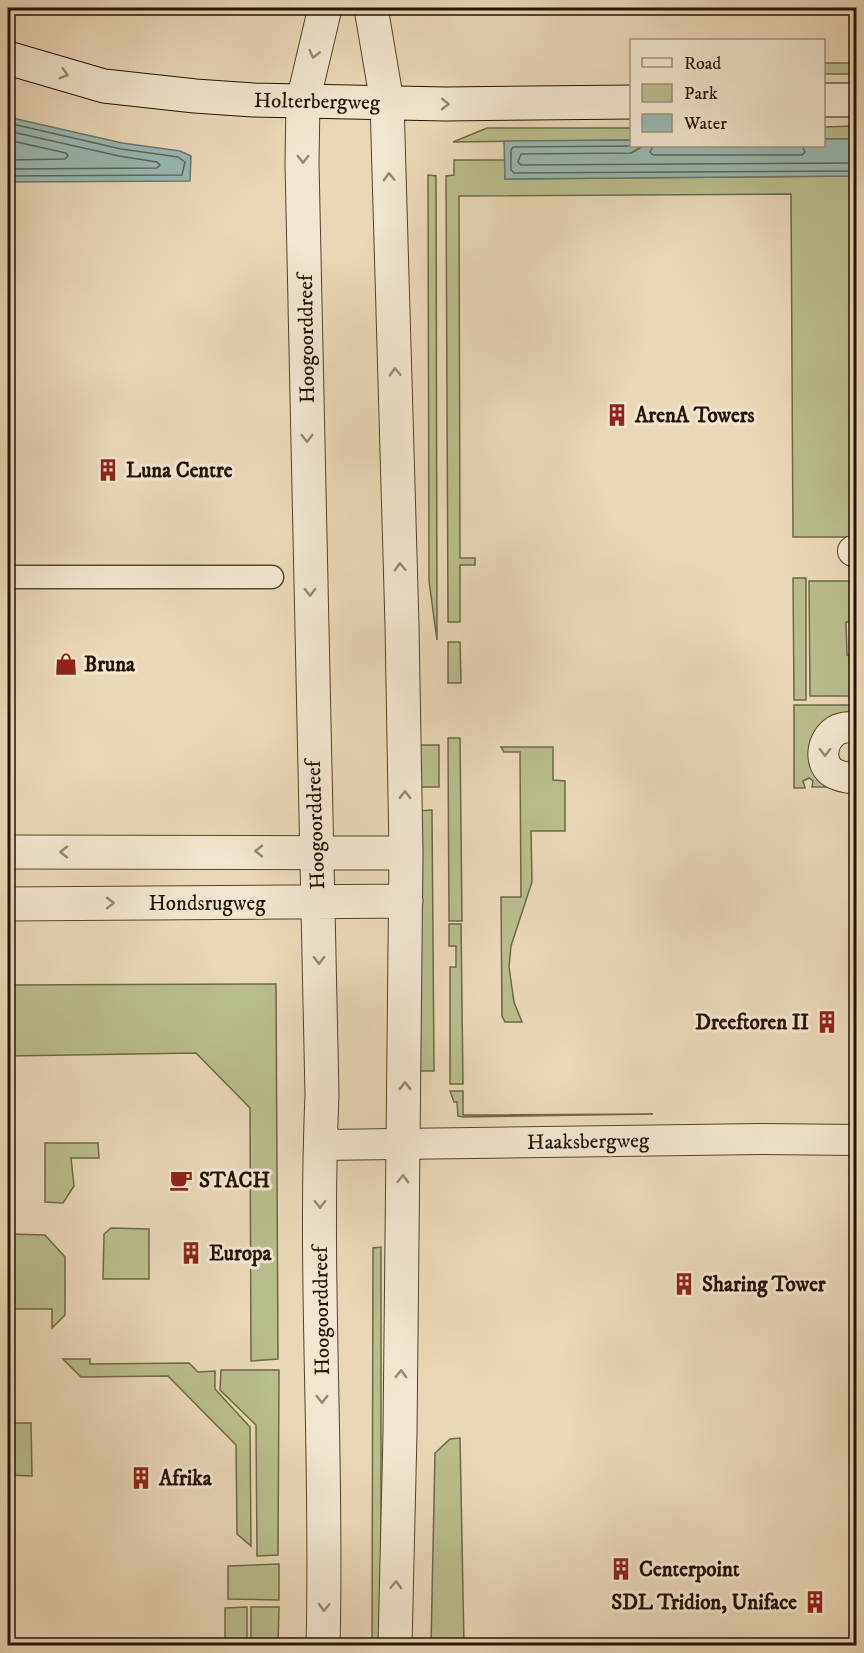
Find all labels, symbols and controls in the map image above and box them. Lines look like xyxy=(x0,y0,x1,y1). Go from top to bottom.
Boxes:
legend xyxy=(630,39,825,147)
one-way arrow xyxy=(309,49,322,59)
text: Road xyxy=(684,53,721,75)
one-way arrow xyxy=(58,67,69,79)
text: Park xyxy=(684,83,718,105)
street label: Holterbergweg xyxy=(254,88,381,116)
one-way arrow xyxy=(441,97,450,110)
text: Water xyxy=(683,113,727,135)
one-way arrow xyxy=(297,155,309,164)
one-way arrow xyxy=(383,173,396,182)
street label: Hoogoorddreef xyxy=(293,271,321,404)
one-way arrow xyxy=(389,367,401,376)
building icon: ArenA Towers xyxy=(604,402,630,428)
place label: ArenA Towers xyxy=(634,403,755,429)
one-way arrow xyxy=(301,434,314,443)
building icon: Luna Centre xyxy=(95,457,121,483)
place label: Luna Centre xyxy=(126,458,233,484)
one-way arrow xyxy=(394,562,407,571)
one-way arrow xyxy=(304,587,316,596)
shop icon: Bruna xyxy=(53,651,79,677)
place label: Bruna xyxy=(84,652,136,678)
one-way arrow xyxy=(819,748,831,757)
street label: Hoogoorddreef xyxy=(301,757,331,890)
one-way arrow xyxy=(399,790,411,799)
one-way arrow xyxy=(255,845,264,857)
one-way arrow xyxy=(60,846,69,858)
street label: Hondsrugweg xyxy=(149,891,266,917)
one-way arrow xyxy=(105,897,114,909)
one-way arrow xyxy=(312,956,325,965)
building icon: Dreeftoren II xyxy=(814,1009,840,1035)
place label: Dreeftoren II xyxy=(695,1010,809,1036)
one-way arrow xyxy=(398,1082,411,1091)
street label: Haaksbergweg xyxy=(527,1128,650,1156)
cafe icon: STACH xyxy=(168,1167,194,1193)
place label: STACH xyxy=(199,1168,271,1194)
one-way arrow xyxy=(397,1175,409,1184)
one-way arrow xyxy=(314,1199,326,1208)
building icon: Europa xyxy=(178,1240,204,1266)
place label: Europa xyxy=(209,1241,273,1267)
street label: Hoogoorddreef xyxy=(308,1243,336,1376)
building icon: Sharing Tower xyxy=(671,1271,697,1297)
place label: Sharing Tower xyxy=(702,1272,827,1298)
one-way arrow xyxy=(395,1370,407,1379)
one-way arrow xyxy=(316,1394,329,1403)
building icon: Afrika xyxy=(128,1465,154,1491)
place label: Afrika xyxy=(158,1466,213,1492)
building icon: Centerpoint xyxy=(608,1556,634,1582)
place label: Centerpoint xyxy=(639,1557,740,1583)
one-way arrow xyxy=(390,1580,403,1589)
building icon: SDL Tridion, Uniface xyxy=(802,1589,828,1615)
place label: SDL Tridion, Uniface xyxy=(611,1590,797,1616)
one-way arrow xyxy=(317,1603,330,1612)

